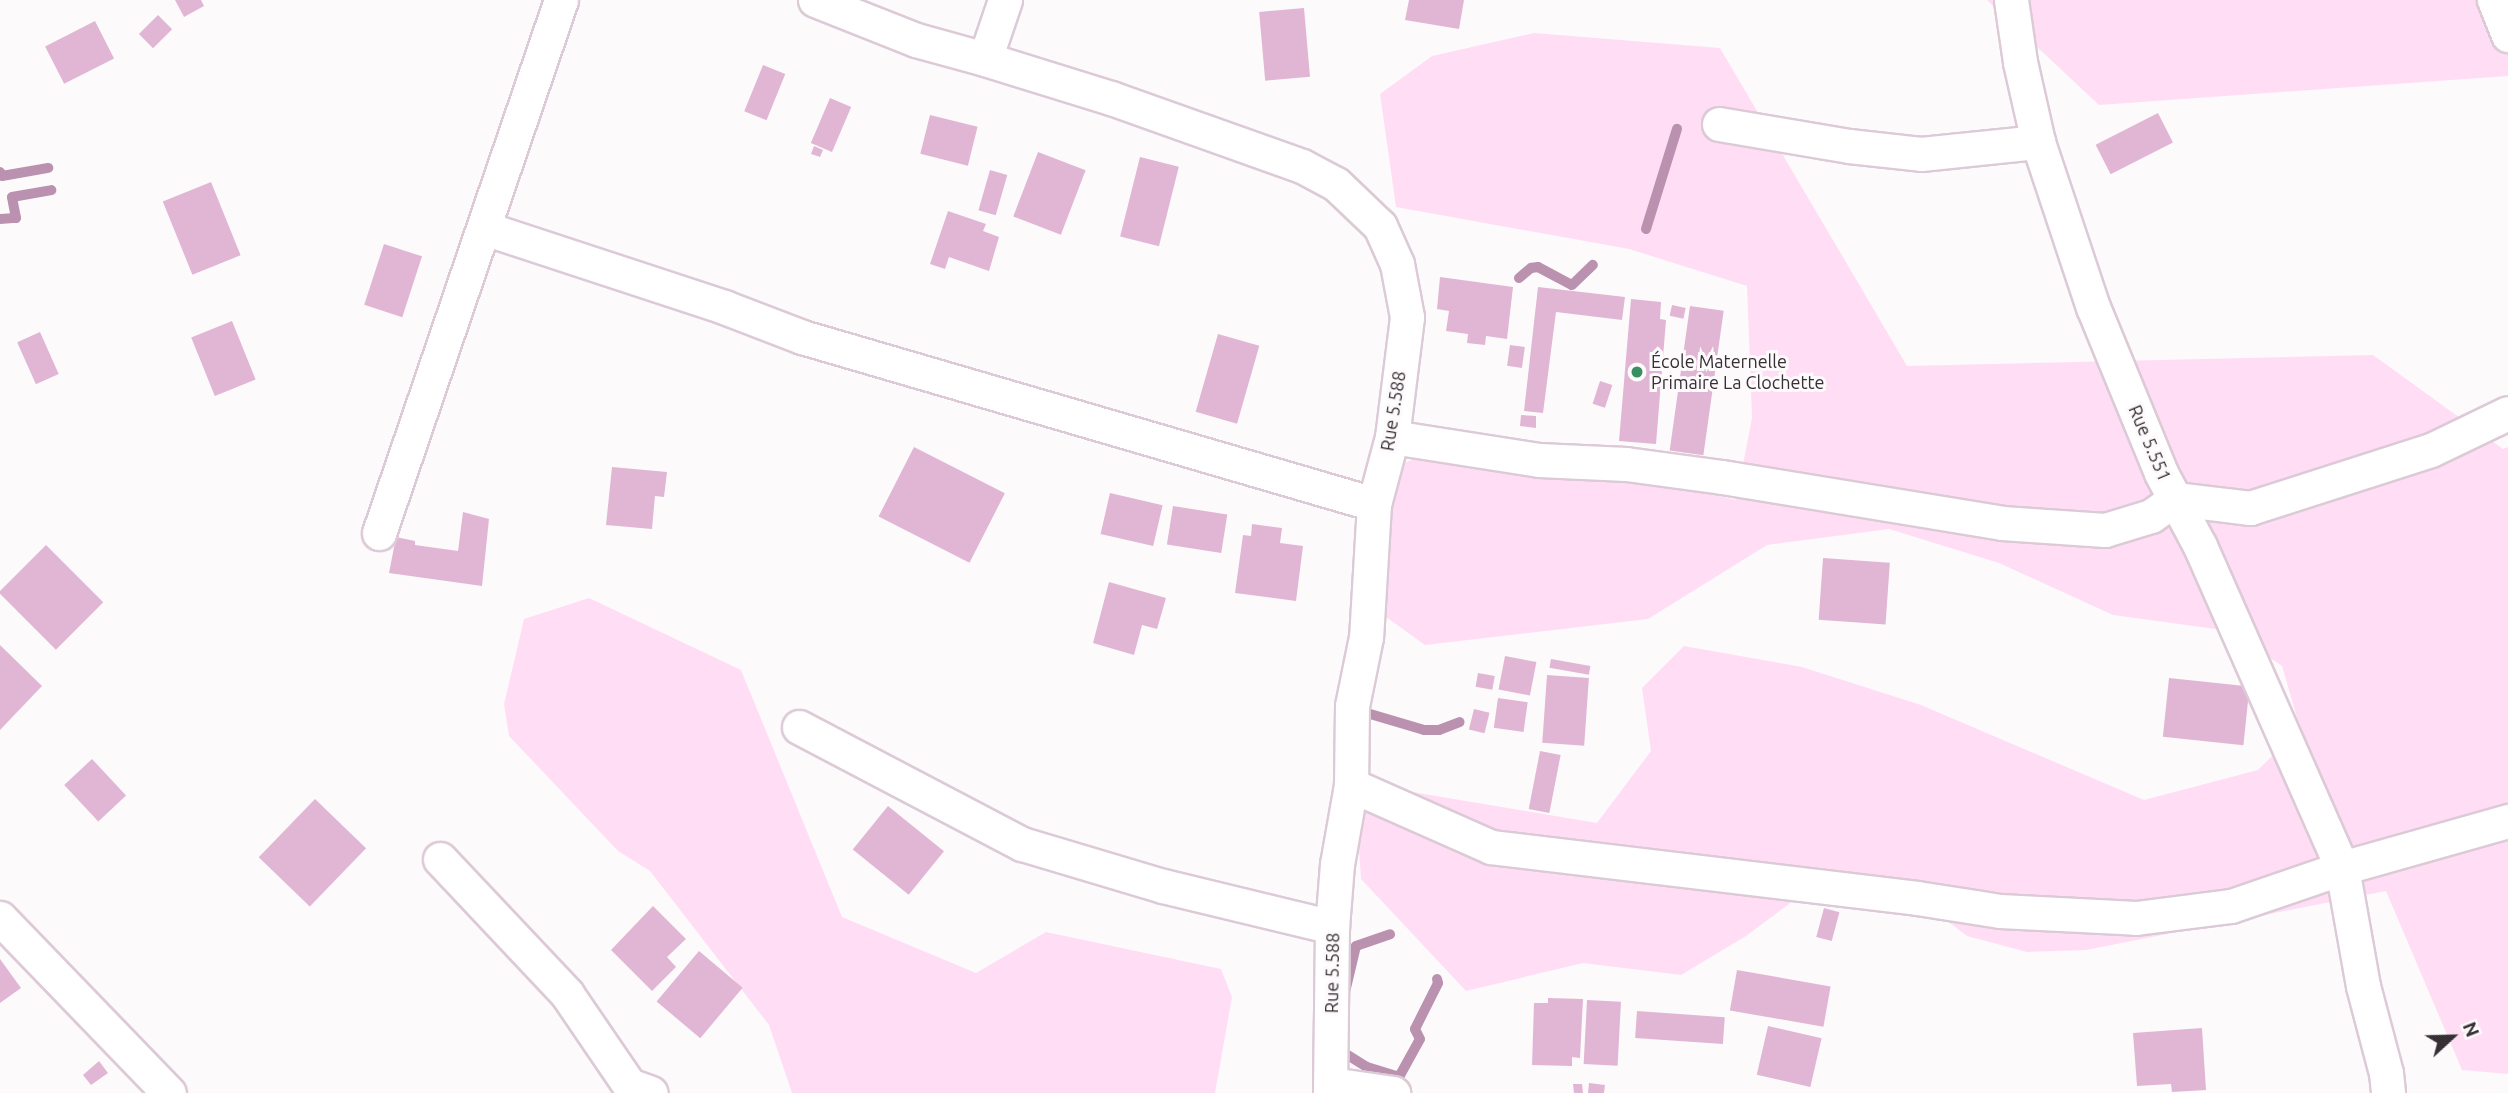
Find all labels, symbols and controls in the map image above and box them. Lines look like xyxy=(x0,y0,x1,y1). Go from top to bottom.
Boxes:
place label: École Maternelle Primaire La Clochette xyxy=(1651,351,1824,394)
marker: École Maternelle Primaire La Clochette xyxy=(1629,364,1645,380)
street label: Rue 5.588 xyxy=(1376,370,1410,452)
street label: Rue 5.551 xyxy=(2124,402,2176,484)
street label: Rue 5.588 xyxy=(1320,933,1344,1013)
north arrow xyxy=(2417,1002,2487,1072)
text: N xyxy=(2459,1018,2484,1040)

